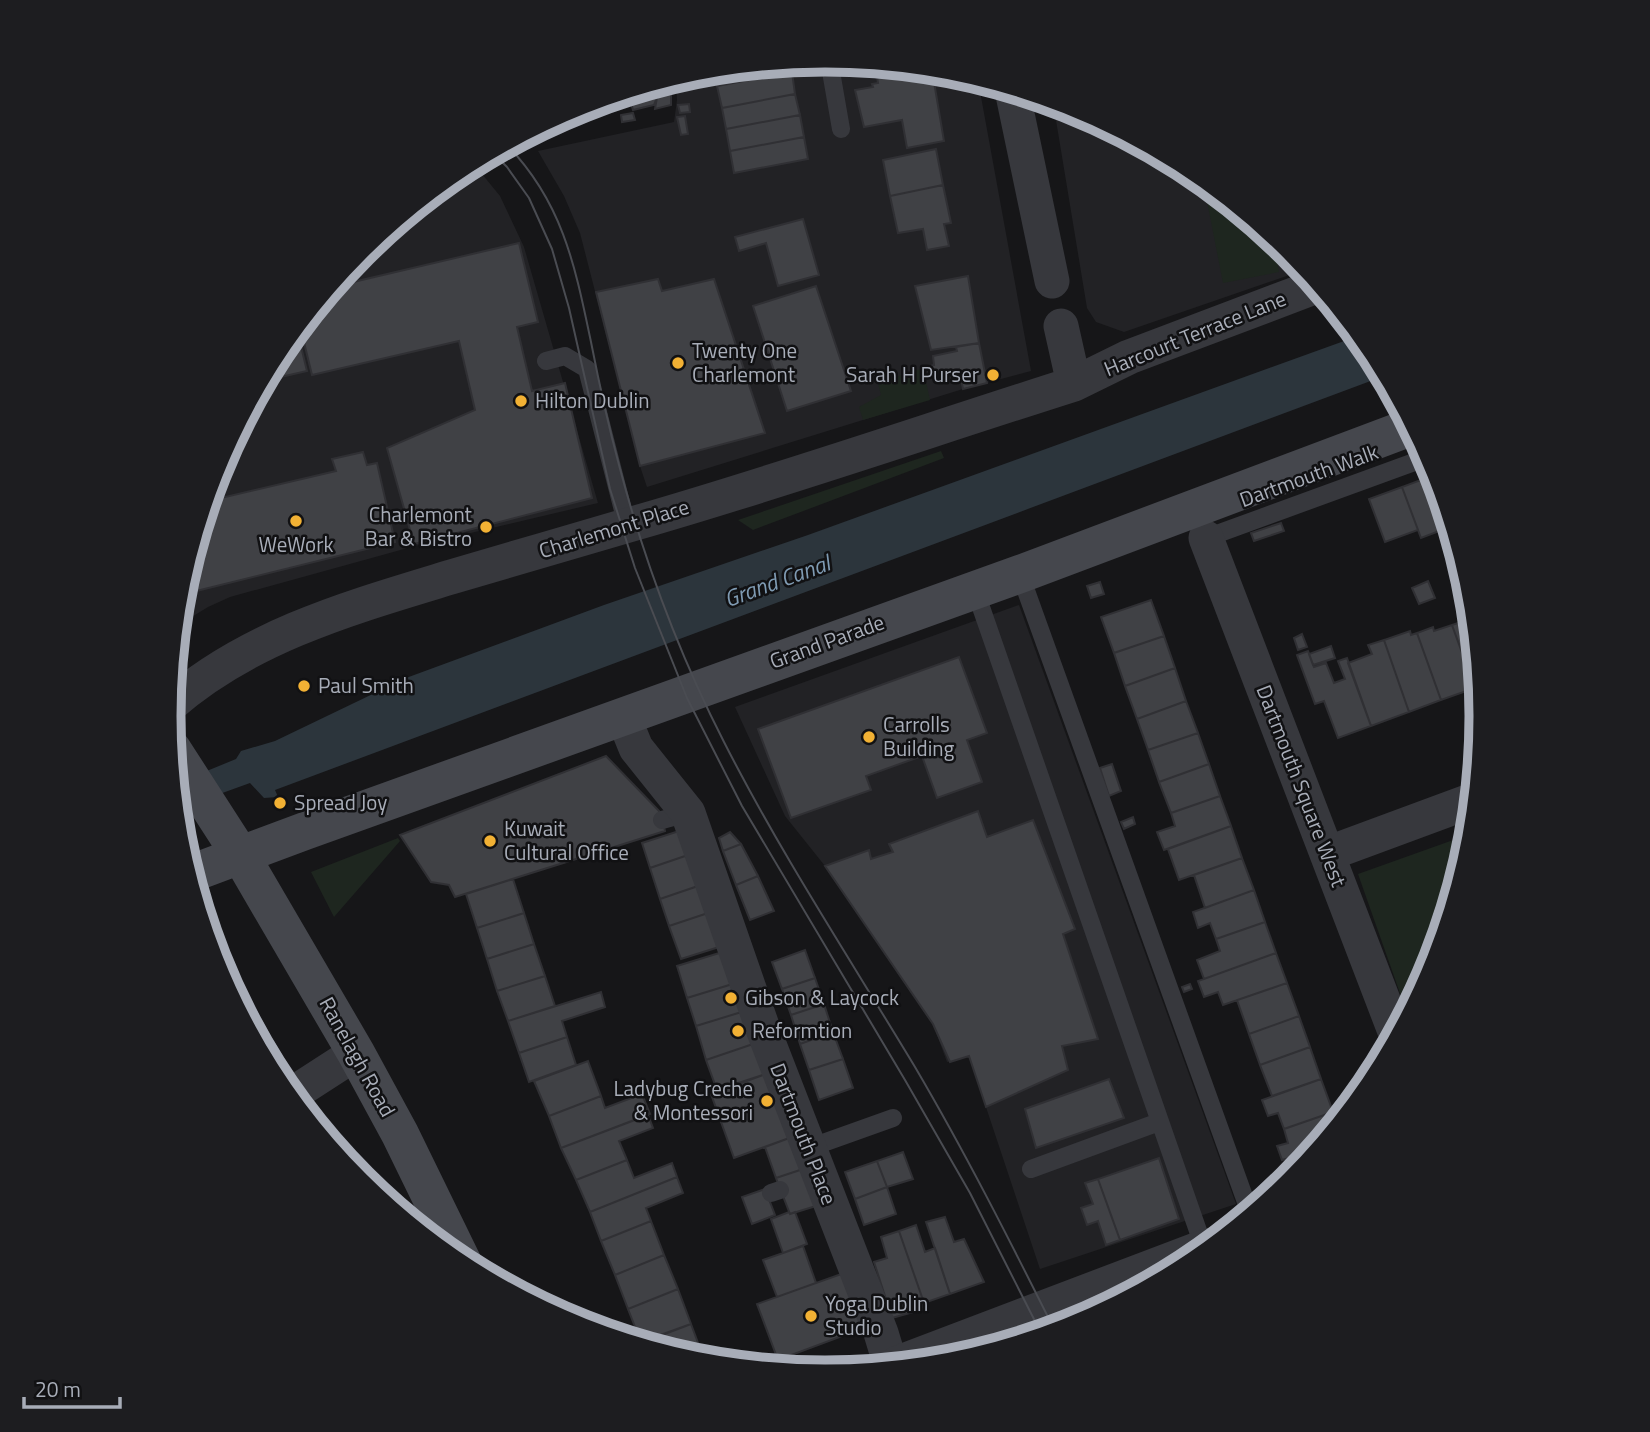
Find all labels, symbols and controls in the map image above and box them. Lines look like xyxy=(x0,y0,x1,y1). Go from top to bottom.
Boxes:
street label: Harcourt Terrace Lane xyxy=(1099,282,1290,384)
place label: Twenty One Charlemont xyxy=(692,334,797,390)
marker: Twenty One Charlemont xyxy=(670,355,686,371)
place label: Sarah H Purser xyxy=(846,358,979,390)
marker: Sarah H Purser xyxy=(985,367,1001,383)
place label: Hilton Dublin xyxy=(535,384,649,416)
marker: Hilton Dublin xyxy=(513,393,529,409)
street label: Dartmouth Walk xyxy=(1235,435,1382,515)
street label: Charlemont Place xyxy=(535,490,693,566)
place label: Charlemont Bar & Bistro xyxy=(365,498,473,554)
marker: WeWork xyxy=(288,513,304,529)
marker: Charlemont Bar & Bistro xyxy=(478,519,494,535)
place label: WeWork xyxy=(258,528,334,560)
water label: Grand Canal xyxy=(719,544,838,616)
street label: Grand Parade xyxy=(765,605,889,677)
place label: Paul Smith xyxy=(318,669,414,701)
marker: Paul Smith xyxy=(296,678,312,694)
street label: Dartmouth Square West xyxy=(1249,680,1355,892)
place label: Carrolls Building xyxy=(883,708,955,764)
marker: Carrolls Building xyxy=(861,729,877,745)
place label: Spread Joy xyxy=(294,786,387,818)
marker: Spread Joy xyxy=(272,795,288,811)
place label: Kuwait Cultural Office xyxy=(504,812,629,868)
marker: Kuwait Cultural Office xyxy=(482,833,498,849)
place label: Gibson & Laycock xyxy=(745,981,899,1013)
marker: Gibson & Laycock xyxy=(723,990,739,1006)
street label: Ranelagh Road xyxy=(312,991,404,1122)
place label: Reformtion xyxy=(752,1014,852,1046)
marker: Reformtion xyxy=(730,1023,746,1039)
street label: Dartmouth Place xyxy=(762,1058,846,1209)
place label: Ladybug Creche & Montessori xyxy=(614,1072,753,1128)
marker: Ladybug Creche & Montessori xyxy=(759,1093,775,1109)
place label: Yoga Dublin Studio xyxy=(825,1287,928,1343)
marker: Yoga Dublin Studio xyxy=(803,1308,819,1324)
scale bar xyxy=(24,1366,121,1410)
text: 20 m xyxy=(35,1373,81,1405)

